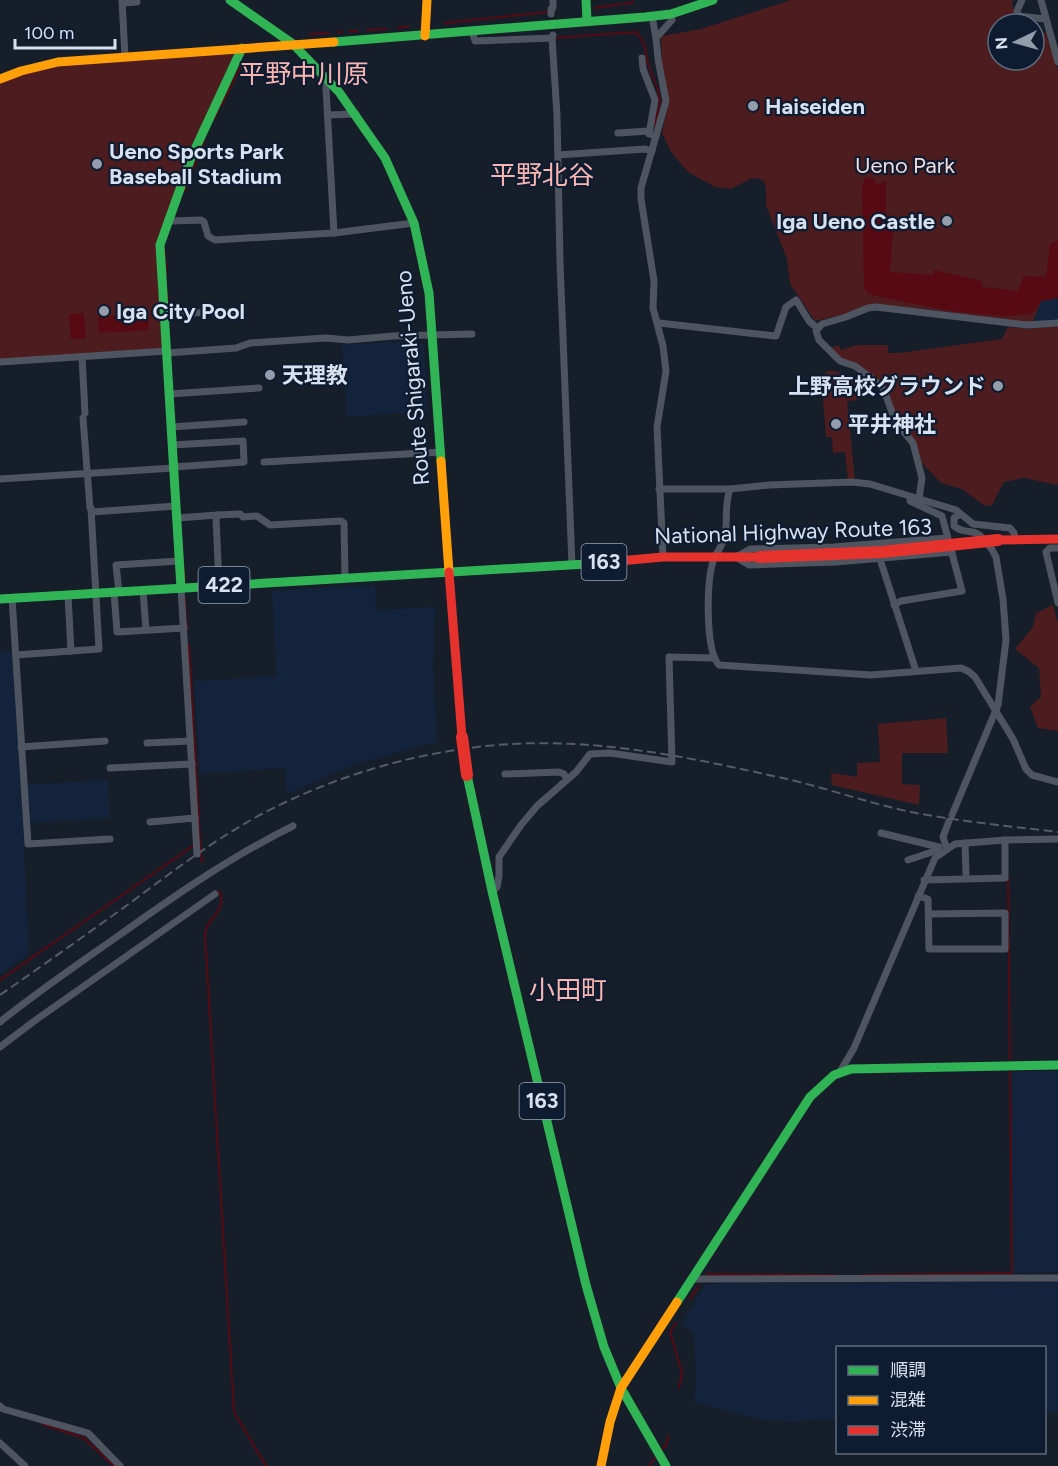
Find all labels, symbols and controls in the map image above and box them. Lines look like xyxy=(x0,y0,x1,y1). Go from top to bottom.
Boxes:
scale bar xyxy=(15,12,116,50)
north arrow xyxy=(986,12,1046,72)
text: 100 m xyxy=(24,22,74,44)
text: N xyxy=(992,36,1012,50)
district label: 平野中川原 xyxy=(239,58,369,90)
place label: Haiseiden xyxy=(765,93,865,120)
marker: Haiseiden xyxy=(746,99,760,113)
place label: Ueno Sports Park Baseball Stadium xyxy=(109,138,284,190)
park label: Ueno Park xyxy=(855,152,955,179)
marker: Ueno Sports Park Baseball Stadium xyxy=(90,157,104,171)
district label: 平野北谷 xyxy=(490,159,594,191)
place label: Iga Ueno Castle xyxy=(776,208,935,235)
marker: Iga Ueno Castle xyxy=(940,214,954,228)
street label: Route Shigaraki-Ueno xyxy=(390,269,435,487)
place label: Iga City Pool xyxy=(116,298,245,325)
marker: Iga City Pool xyxy=(97,304,111,318)
place label: 天理教 xyxy=(282,362,348,389)
marker: 天理教 xyxy=(263,368,277,382)
place label: 上野高校グラウンド xyxy=(788,373,986,400)
marker: 上野高校グラウンド xyxy=(991,379,1005,393)
place label: 平井神社 xyxy=(848,411,936,438)
marker: 平井神社 xyxy=(829,417,843,431)
street label: National Highway Route 163 xyxy=(654,513,932,550)
road number: 163 xyxy=(582,544,626,580)
road number: 422 xyxy=(198,567,250,603)
district label: 小田町 xyxy=(529,974,607,1006)
road number: 163 xyxy=(520,1083,564,1119)
legend xyxy=(836,1346,1046,1454)
text: 順調 xyxy=(890,1359,926,1381)
text: 混雑 xyxy=(890,1389,926,1411)
text: 渋滞 xyxy=(890,1419,926,1441)

